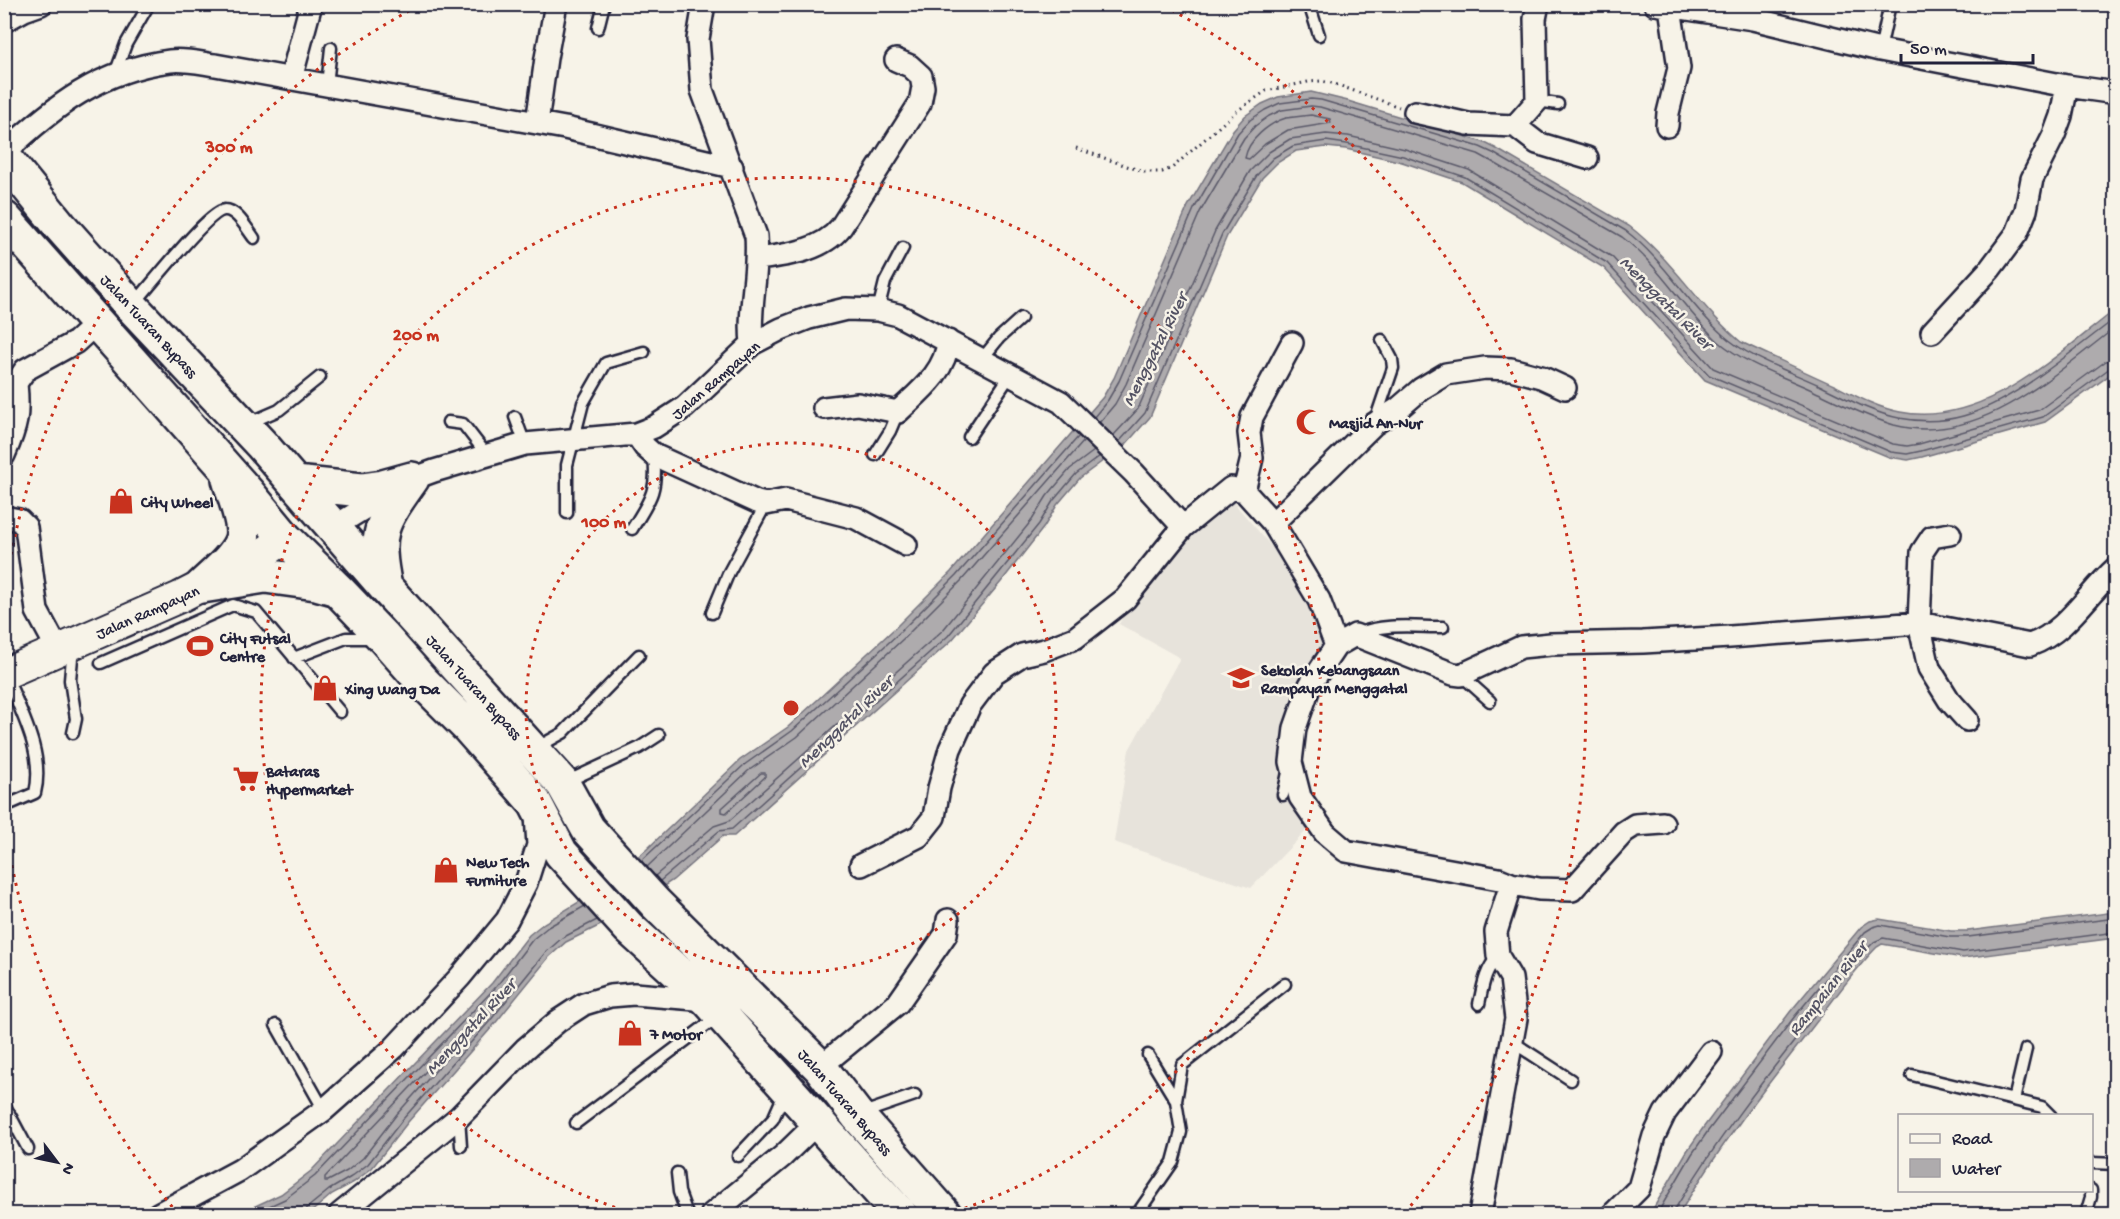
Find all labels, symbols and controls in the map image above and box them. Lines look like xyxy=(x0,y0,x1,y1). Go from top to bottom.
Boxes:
scale bar xyxy=(1901,27,2033,65)
text: 50 m xyxy=(1910,40,1947,61)
text: 300 m xyxy=(205,138,253,159)
water label: Menggatal River xyxy=(1614,253,1719,357)
street label: Jalan Tuaran Bypass xyxy=(95,272,201,384)
water label: Menggatal River xyxy=(1119,287,1195,410)
text: 200 m xyxy=(393,326,439,347)
street label: Jalan Rampayan xyxy=(669,338,766,425)
mosque icon: Masjid An-Nur xyxy=(1294,407,1324,437)
place label: Masjid An-Nur xyxy=(1329,416,1424,435)
shop icon: City Wheel xyxy=(106,486,136,516)
place label: City Wheel xyxy=(140,495,214,514)
text: 100 m xyxy=(581,513,627,534)
street label: Jalan Rampayan xyxy=(94,583,203,645)
sports icon: City Futsal Centre xyxy=(185,631,215,661)
place label: City Futsal Centre xyxy=(219,631,291,668)
street label: Jalan Tuaran Bypass xyxy=(420,632,525,745)
school or university icon: Sekolah Kebangsaan Rampayan Menggatal xyxy=(1226,663,1256,693)
place label: Sekolah Kebangsaan Rampayan Menggatal xyxy=(1260,663,1408,700)
water label: Menggatal River xyxy=(795,670,901,773)
shop icon: Xing Wang Da xyxy=(310,673,340,703)
place label: Xing Wang Da xyxy=(344,682,441,701)
centre of rings xyxy=(781,698,801,718)
supermarket icon: Bataras Hypermarket xyxy=(231,764,261,794)
place label: Bataras Hypermarket xyxy=(265,764,354,801)
shop icon: New Tech Furniture xyxy=(431,855,461,885)
place label: New Tech Furniture xyxy=(465,855,530,892)
water label: Rampaian River xyxy=(1785,936,1875,1041)
water label: Menggatal River xyxy=(422,973,524,1080)
shop icon: 7 Motor xyxy=(615,1018,645,1048)
place label: 7 Motor xyxy=(649,1027,704,1046)
street label: Jalan Tuaran Bypass xyxy=(792,1046,895,1161)
legend xyxy=(1898,1114,2093,1192)
text: Road xyxy=(1952,1130,1993,1151)
north arrow xyxy=(27,1132,87,1192)
text: N xyxy=(56,1159,78,1178)
text: Water xyxy=(1952,1160,2002,1181)

